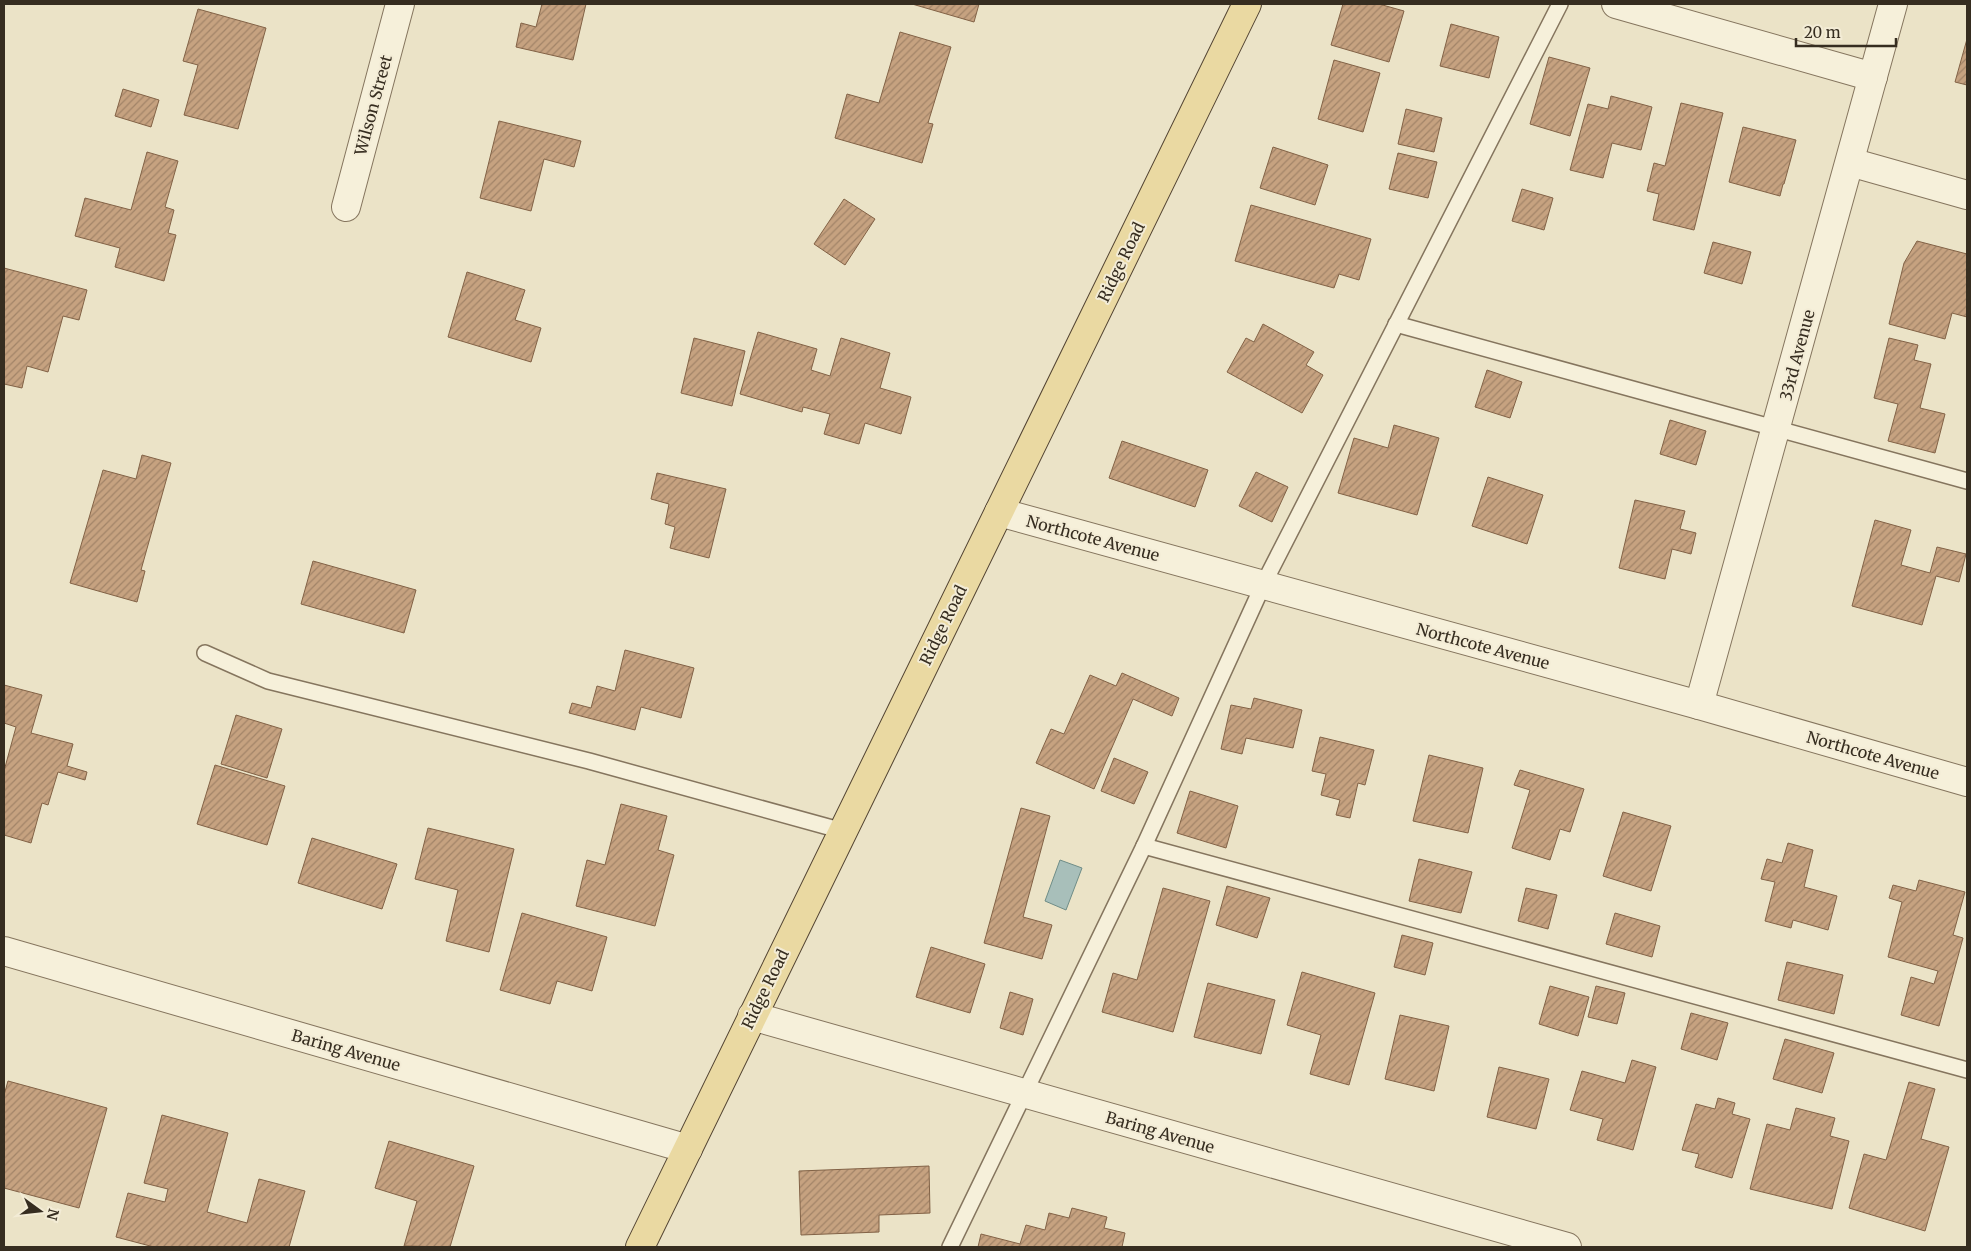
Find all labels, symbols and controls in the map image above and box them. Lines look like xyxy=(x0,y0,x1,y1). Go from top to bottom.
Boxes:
scale bar xyxy=(1796,15,1896,47)
text: 20 m xyxy=(1804,23,1841,42)
street label: Wilson Street xyxy=(350,52,396,158)
street label: Ridge Road xyxy=(1093,218,1149,305)
street label: 33rd Avenue xyxy=(1775,307,1819,403)
street label: Northcote Avenue xyxy=(1024,511,1162,565)
street label: Ridge Road xyxy=(915,581,971,668)
street label: Northcote Avenue xyxy=(1414,619,1552,673)
street label: Northcote Avenue xyxy=(1804,727,1942,783)
street label: Ridge Road xyxy=(737,945,793,1032)
street label: Baring Avenue xyxy=(289,1025,403,1075)
street label: Baring Avenue xyxy=(1103,1107,1217,1157)
north arrow xyxy=(15,1186,65,1236)
text: N xyxy=(42,1207,63,1222)

